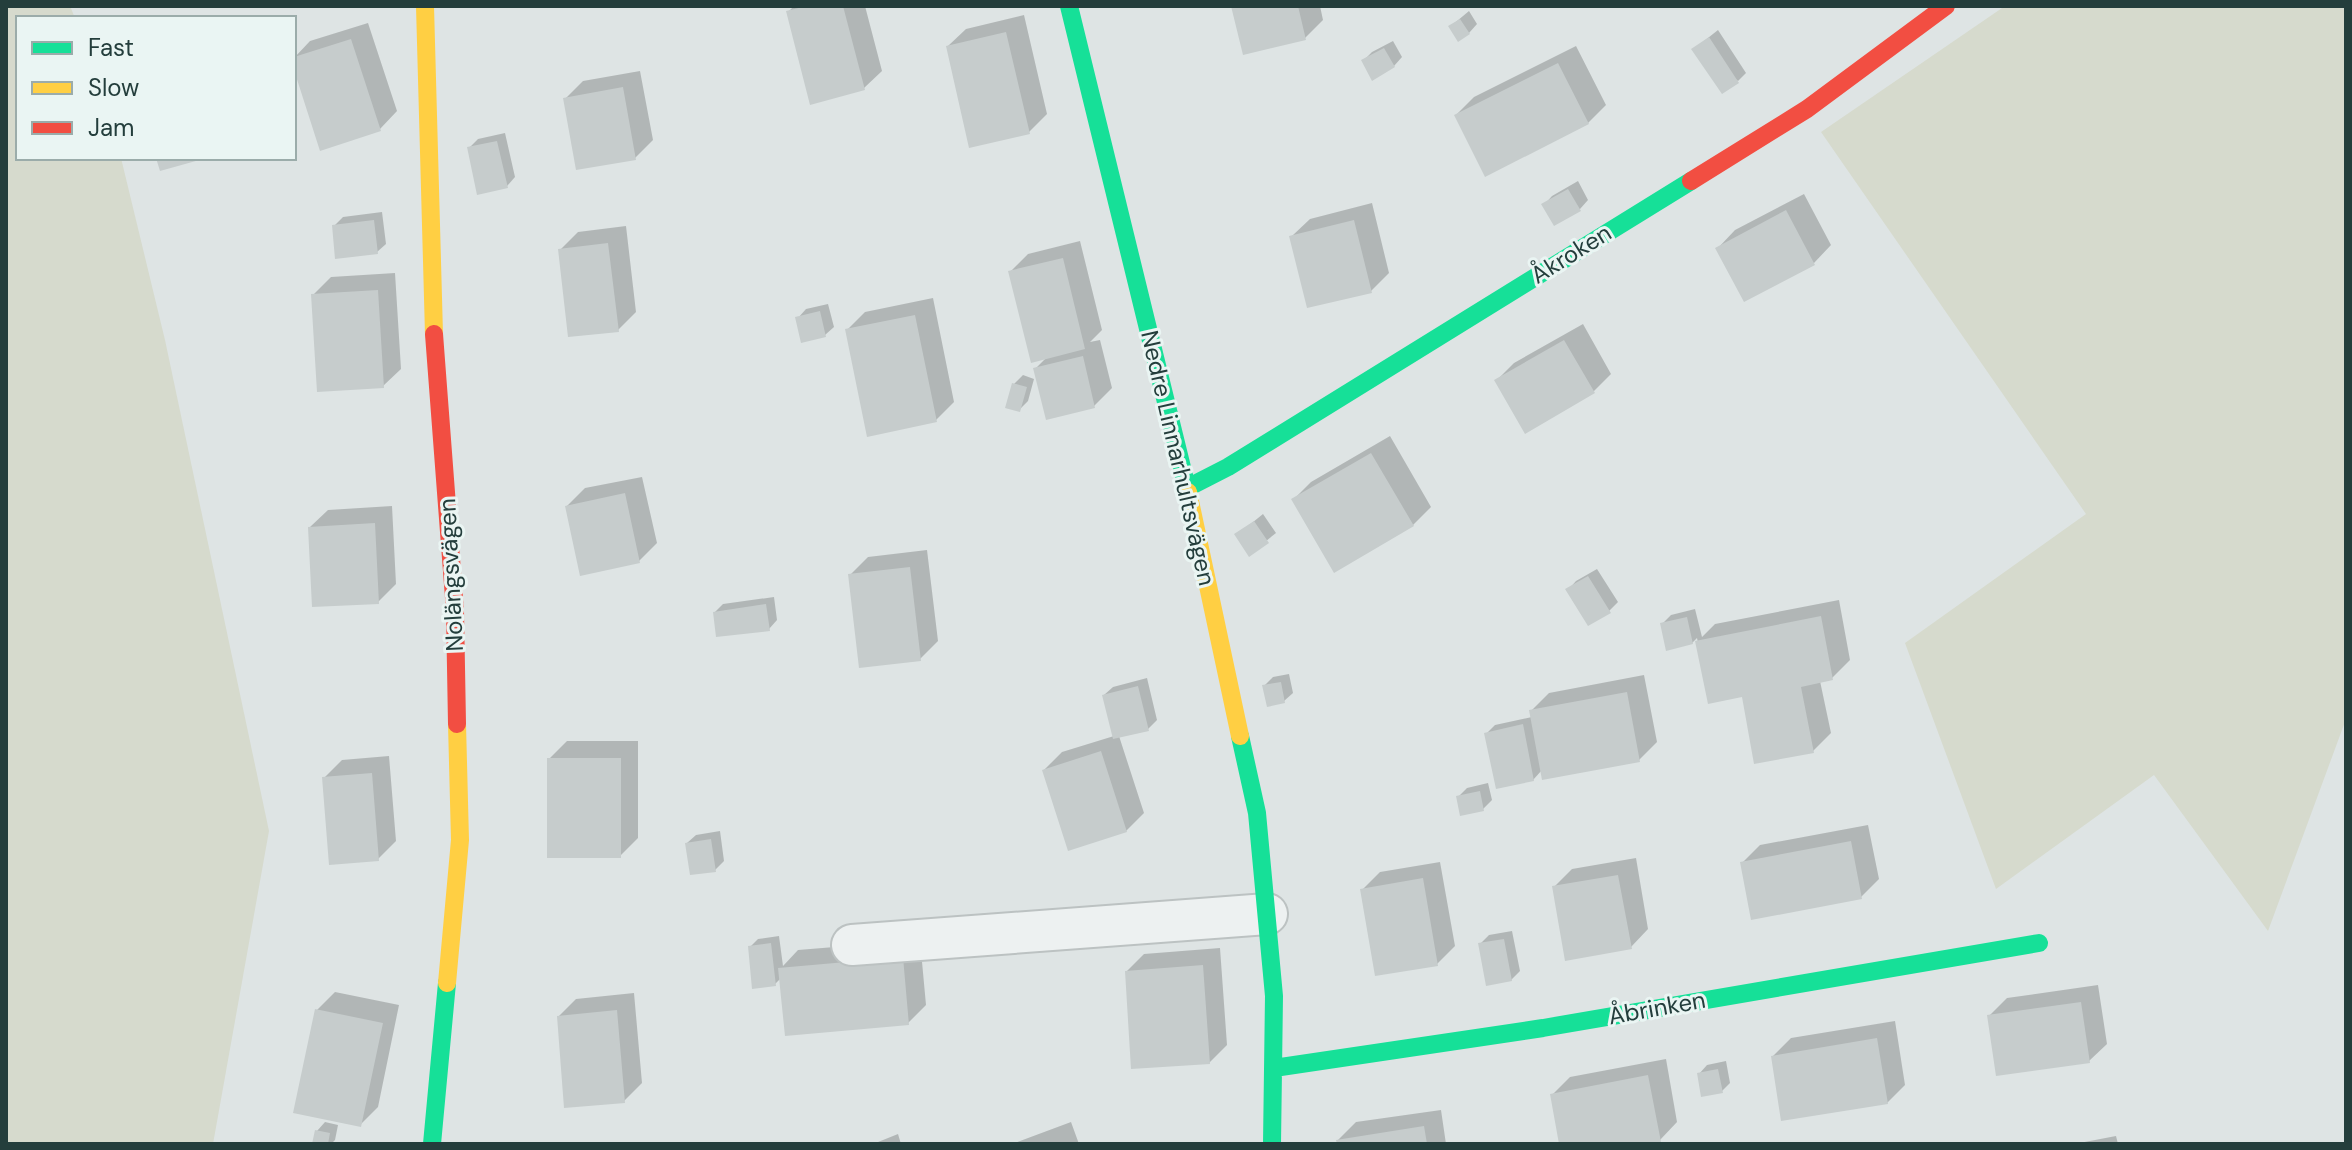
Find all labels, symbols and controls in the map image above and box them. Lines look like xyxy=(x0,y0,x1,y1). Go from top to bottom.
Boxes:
legend xyxy=(16,16,296,160)
text: Fast xyxy=(88,32,134,63)
text: Slow xyxy=(88,72,139,103)
text: Jam xyxy=(88,112,134,143)
street label: Åkroken xyxy=(1525,217,1617,290)
street label: Nedre Linnarhultsvägen xyxy=(1134,327,1223,588)
street label: Nolängsvägen xyxy=(431,498,470,652)
street label: Åbrinken xyxy=(1606,984,1708,1031)

